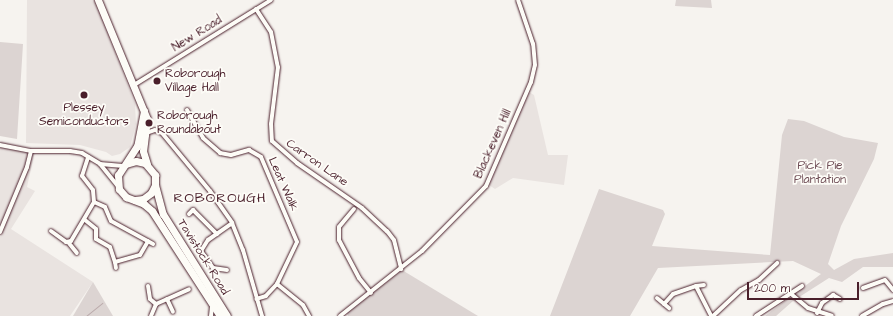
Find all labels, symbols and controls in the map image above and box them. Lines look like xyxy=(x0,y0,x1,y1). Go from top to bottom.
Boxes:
street label: New Road xyxy=(169,13,225,55)
place label: Roborough Village Hall xyxy=(165,67,225,95)
marker: Roborough Village Hall xyxy=(152,76,162,86)
marker: Plessey Semiconductors xyxy=(79,90,89,100)
place label: Plessey Semiconductors xyxy=(39,101,129,129)
street label: Blackeven Hill xyxy=(471,107,515,181)
place label: Roborough Roundabout xyxy=(157,109,221,137)
marker: Roborough Roundabout xyxy=(144,118,154,128)
street label: Carron Lane xyxy=(283,136,351,190)
street label: Leat Walk xyxy=(265,155,301,213)
park label: Pick Pie Plantation xyxy=(794,159,846,187)
district label: ROBOROUGH xyxy=(173,190,267,206)
street label: Tavistock Road xyxy=(174,216,232,298)
scale bar xyxy=(749,274,861,300)
text: 200 m xyxy=(754,280,790,297)

